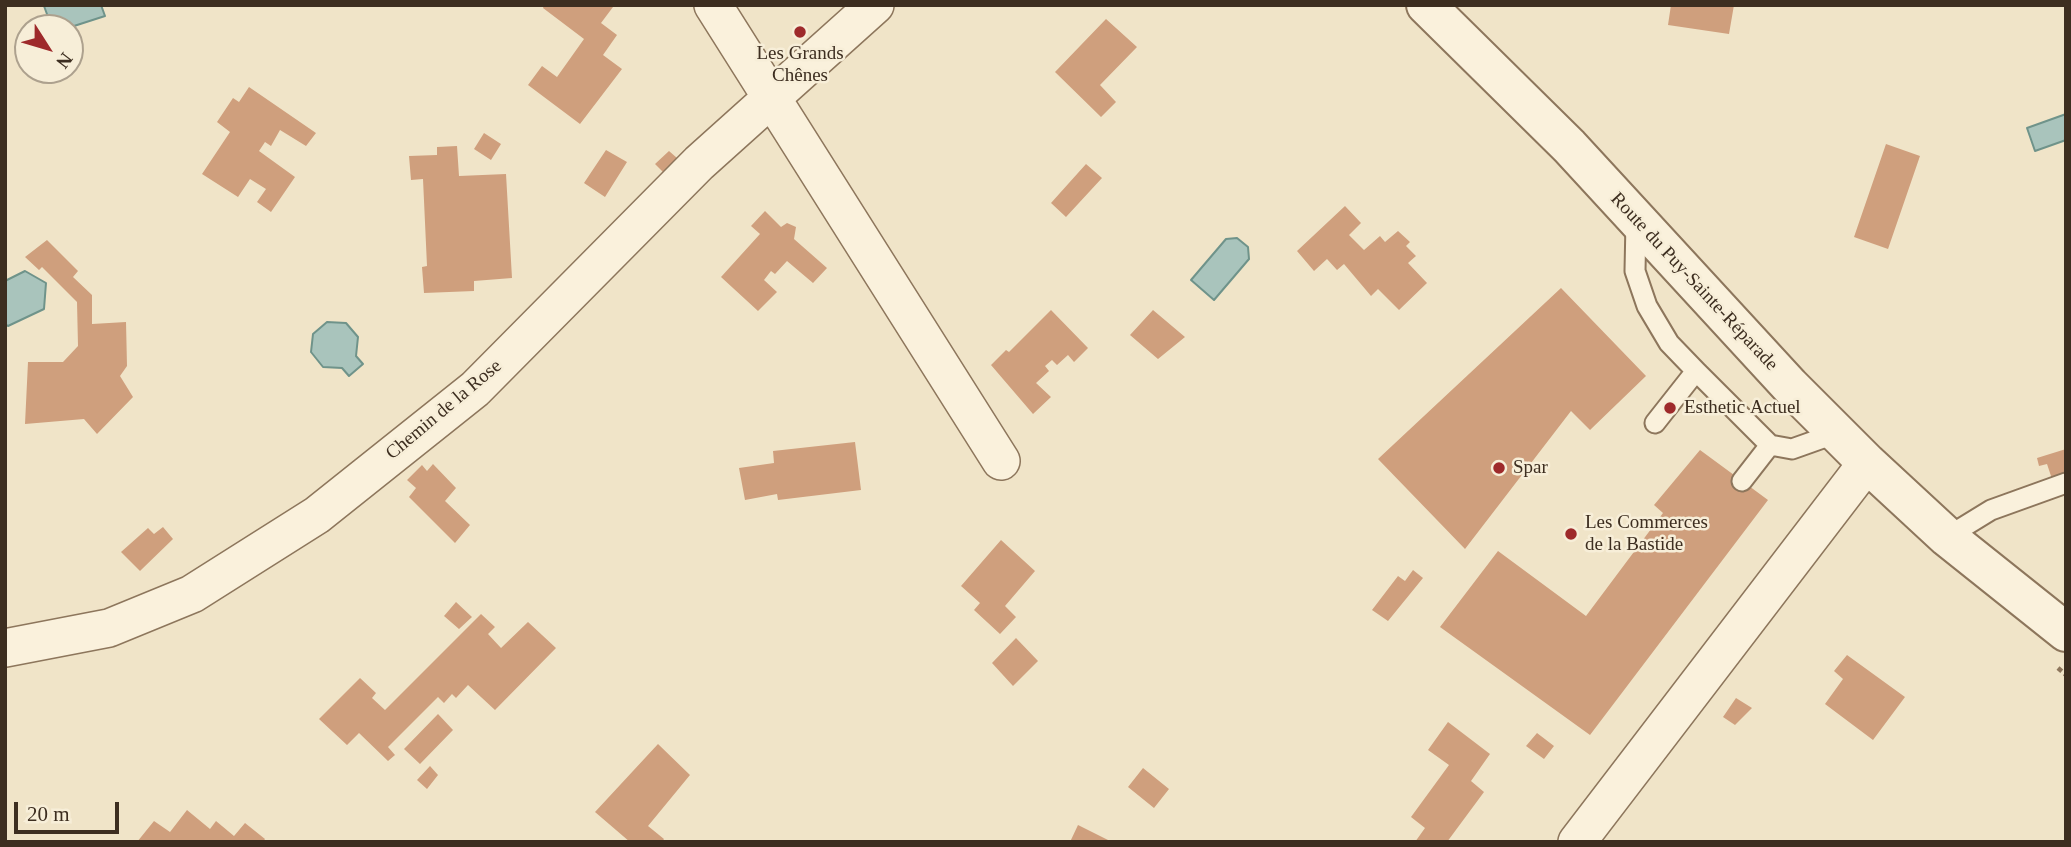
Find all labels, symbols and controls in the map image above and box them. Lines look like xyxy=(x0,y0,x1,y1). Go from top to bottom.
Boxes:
north arrow xyxy=(14,14,84,84)
marker: Les Grands Chênes xyxy=(792,24,808,40)
place label: Les Grands Chênes xyxy=(756,43,844,87)
text: N xyxy=(52,49,77,73)
street label: Route du Puy-Sainte-Réparade xyxy=(1605,188,1783,376)
street label: Chemin de la Rose xyxy=(381,355,507,465)
place label: Esthetic Actuel xyxy=(1684,397,1801,419)
marker: Esthetic Actuel xyxy=(1662,400,1678,416)
place label: Spar xyxy=(1513,457,1548,479)
marker: Spar xyxy=(1491,460,1507,476)
place label: Les Commerces de la Bastide xyxy=(1585,512,1708,556)
marker: Les Commerces de la Bastide xyxy=(1563,526,1579,542)
scale bar xyxy=(18,788,122,832)
text: 20 m xyxy=(27,802,70,826)

